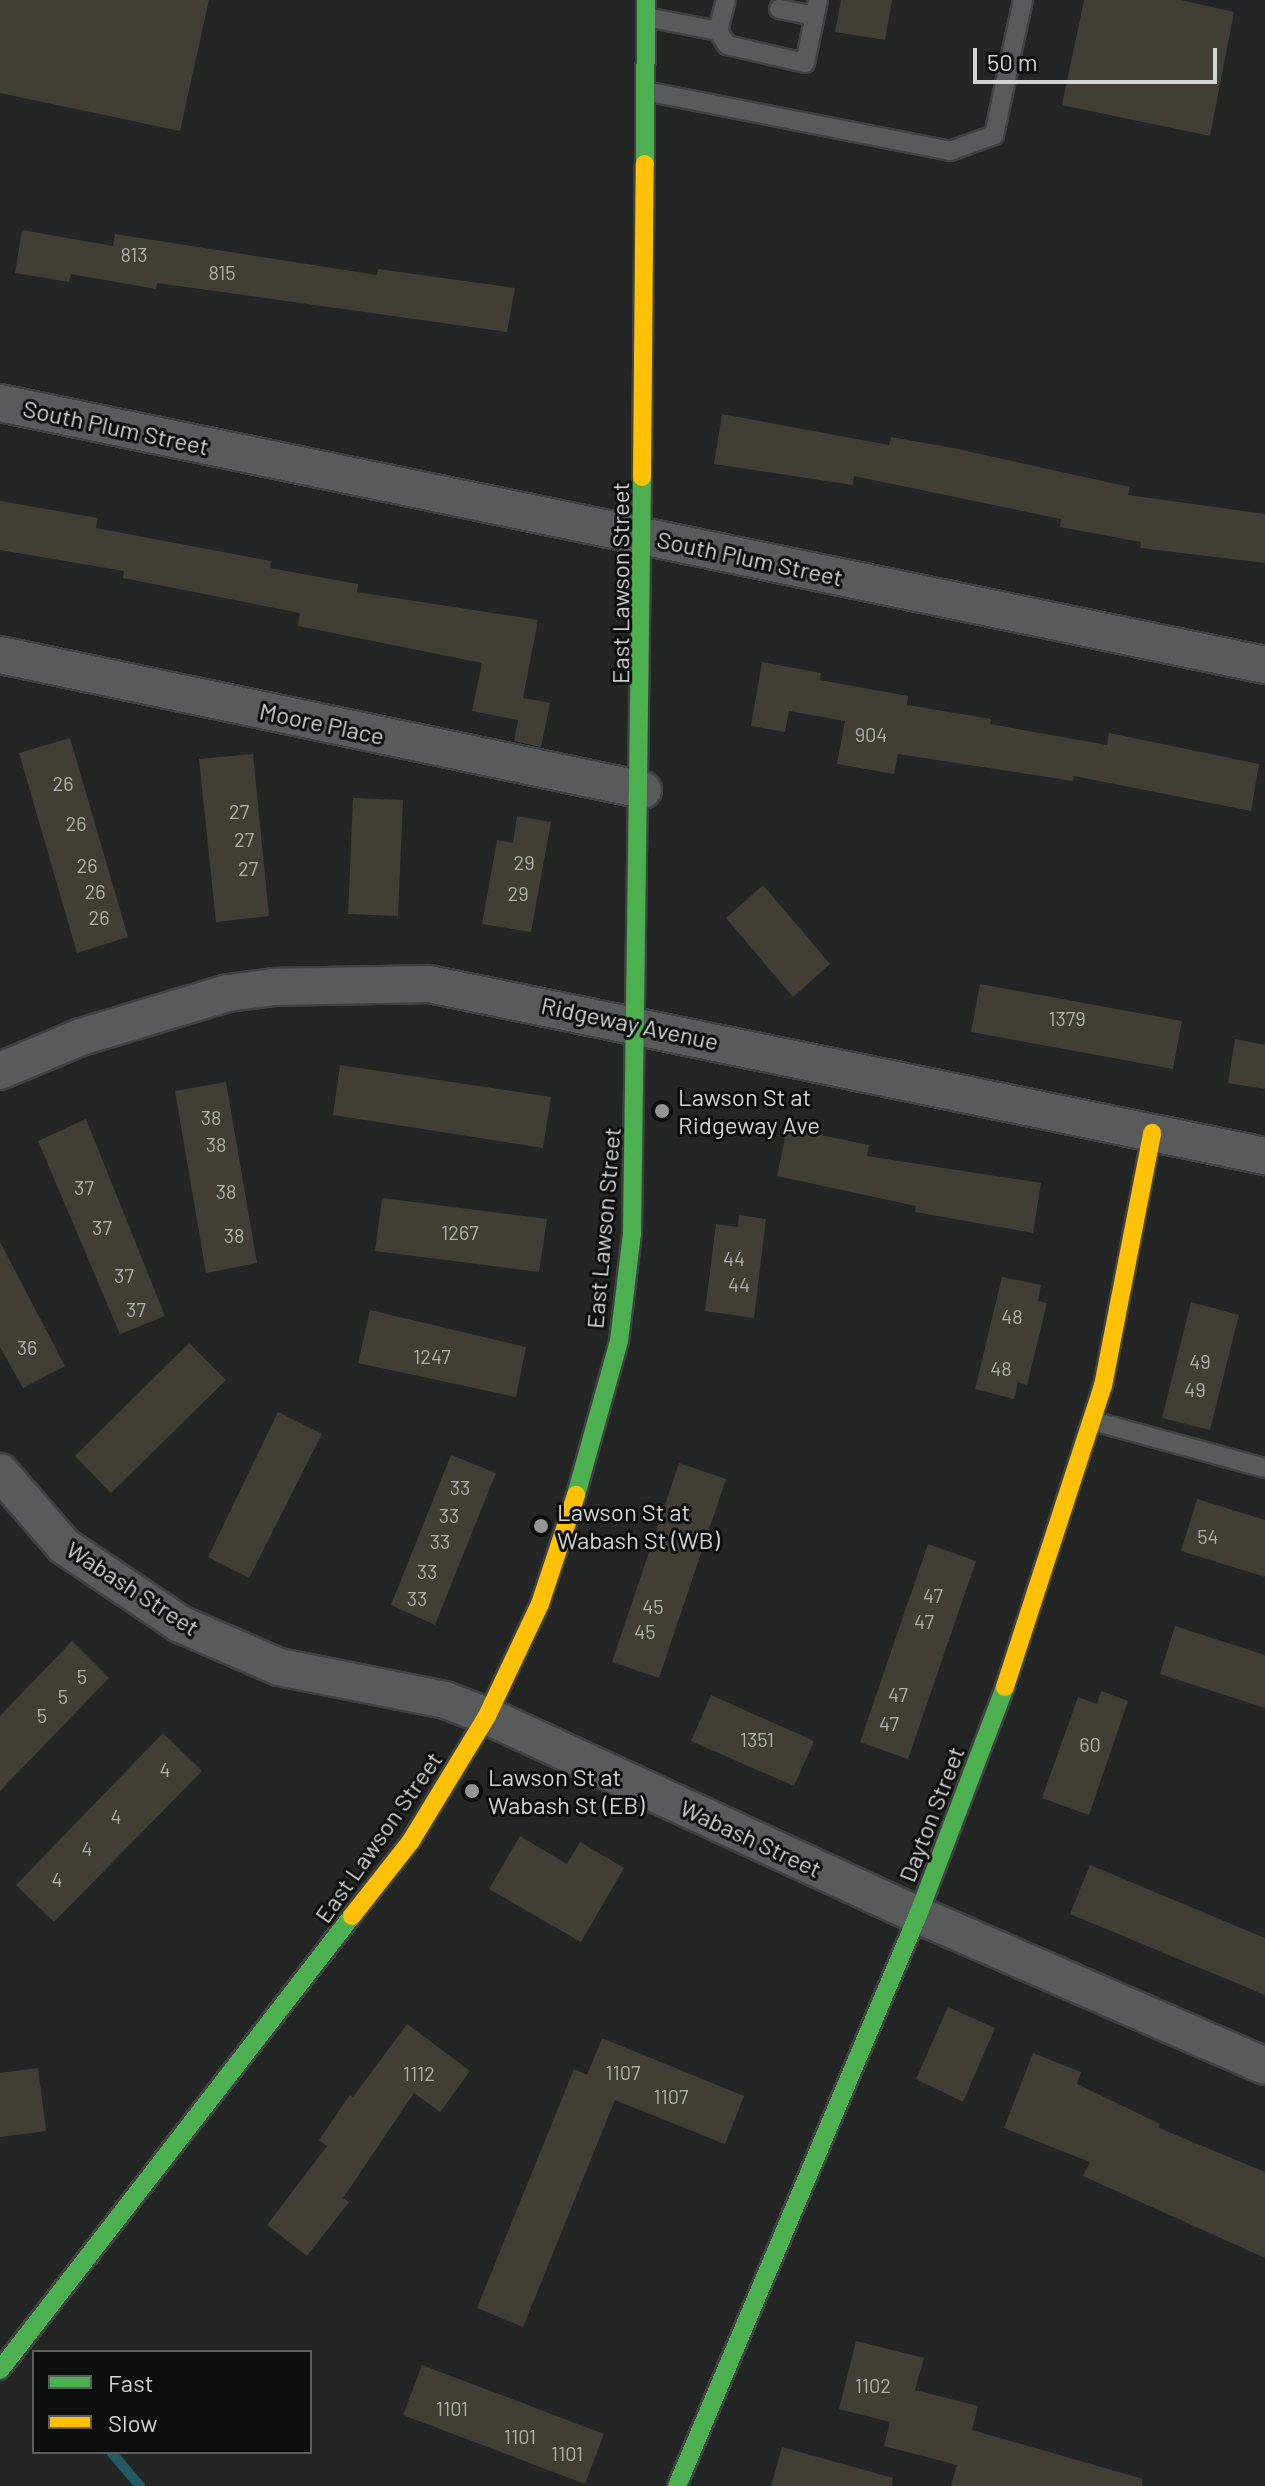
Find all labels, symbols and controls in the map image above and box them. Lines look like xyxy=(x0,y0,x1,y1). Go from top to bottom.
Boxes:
scale bar xyxy=(977,32,1221,82)
text: 50 m xyxy=(987,47,1038,76)
house number: 813 xyxy=(120,242,148,266)
house number: 815 xyxy=(208,260,236,284)
street label: South Plum Street xyxy=(20,393,212,461)
street label: East Lawson Street xyxy=(606,482,634,684)
street label: South Plum Street xyxy=(654,524,846,592)
street label: Moore Place xyxy=(257,696,387,750)
house number: 904 xyxy=(855,722,887,746)
house number: 26 xyxy=(52,771,74,795)
house number: 27 xyxy=(229,799,249,823)
house number: 26 xyxy=(65,811,87,835)
house number: 27 xyxy=(234,827,254,851)
house number: 29 xyxy=(513,850,535,874)
house number: 26 xyxy=(76,853,98,877)
house number: 27 xyxy=(238,856,258,880)
house number: 26 xyxy=(84,879,106,903)
house number: 29 xyxy=(507,881,529,905)
house number: 26 xyxy=(88,905,110,929)
street label: Ridgeway Avenue xyxy=(539,990,721,1056)
house number: 1379 xyxy=(1048,1006,1086,1030)
place label: Lawson St at Ridgeway Ave xyxy=(678,1083,820,1139)
marker: Lawson St at Ridgeway Ave xyxy=(653,1102,671,1120)
house number: 38 xyxy=(201,1105,221,1129)
street label: East Lawson Street xyxy=(580,1126,626,1330)
house number: 38 xyxy=(206,1132,226,1156)
house number: 37 xyxy=(74,1175,94,1199)
house number: 38 xyxy=(216,1179,236,1203)
house number: 37 xyxy=(92,1215,112,1239)
house number: 1267 xyxy=(441,1220,479,1244)
house number: 38 xyxy=(224,1223,244,1247)
house number: 44 xyxy=(723,1246,745,1270)
house number: 37 xyxy=(114,1263,134,1287)
house number: 44 xyxy=(728,1272,750,1296)
house number: 37 xyxy=(126,1297,146,1321)
house number: 48 xyxy=(1001,1304,1023,1328)
house number: 36 xyxy=(17,1335,37,1359)
house number: 1247 xyxy=(413,1344,451,1368)
house number: 49 xyxy=(1189,1349,1211,1373)
house number: 48 xyxy=(990,1356,1012,1380)
house number: 49 xyxy=(1184,1377,1206,1401)
house number: 33 xyxy=(450,1475,470,1499)
place label: Lawson St at Wabash St (WB) xyxy=(557,1498,720,1554)
house number: 33 xyxy=(439,1503,459,1527)
marker: Lawson St at Wabash St (WB) xyxy=(532,1517,550,1535)
house number: 54 xyxy=(1197,1524,1219,1548)
house number: 33 xyxy=(430,1529,450,1553)
street label: Wabash Street xyxy=(61,1534,205,1642)
house number: 33 xyxy=(417,1559,437,1583)
house number: 47 xyxy=(923,1583,943,1607)
house number: 33 xyxy=(407,1586,427,1610)
house number: 45 xyxy=(642,1594,664,1618)
house number: 47 xyxy=(914,1609,934,1633)
house number: 45 xyxy=(634,1619,656,1643)
house number: 5 xyxy=(77,1664,87,1688)
house number: 47 xyxy=(888,1682,908,1706)
house number: 5 xyxy=(58,1684,68,1708)
house number: 5 xyxy=(37,1703,47,1727)
house number: 47 xyxy=(879,1711,899,1735)
house number: 1351 xyxy=(740,1727,774,1751)
house number: 60 xyxy=(1079,1732,1101,1756)
street label: Dayton Street xyxy=(892,1742,970,1886)
street label: East Lawson Street xyxy=(308,1746,448,1928)
house number: 4 xyxy=(159,1757,171,1781)
place label: Lawson St at Wabash St (EB) xyxy=(488,1763,644,1819)
marker: Lawson St at Wabash St (EB) xyxy=(463,1782,481,1800)
street label: Wabash Street xyxy=(676,1793,826,1883)
house number: 4 xyxy=(110,1804,122,1828)
house number: 4 xyxy=(81,1836,93,1860)
house number: 4 xyxy=(51,1867,63,1891)
house number: 1107 xyxy=(606,2060,640,2084)
house number: 1112 xyxy=(403,2061,435,2085)
house number: 1107 xyxy=(654,2084,688,2108)
legend xyxy=(32,2350,312,2454)
text: Fast xyxy=(108,2368,153,2397)
house number: 1102 xyxy=(855,2373,891,2397)
house number: 1101 xyxy=(436,2396,468,2420)
text: Slow xyxy=(108,2408,157,2437)
house number: 1101 xyxy=(504,2424,536,2448)
house number: 1101 xyxy=(551,2441,583,2465)

